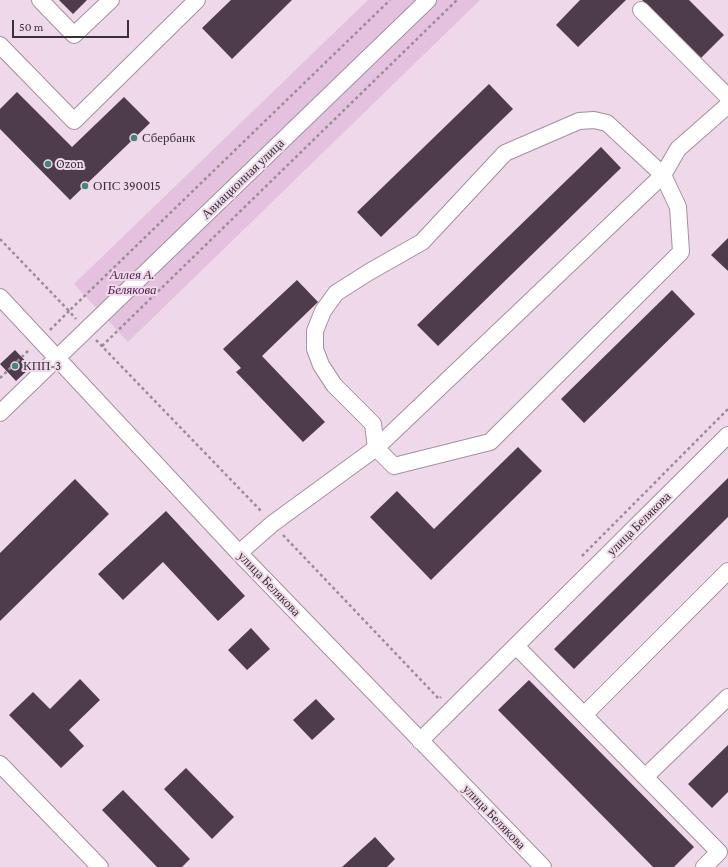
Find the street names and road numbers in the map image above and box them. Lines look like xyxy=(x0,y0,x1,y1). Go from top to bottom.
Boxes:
street label: Авиационная улица xyxy=(198,136,288,222)
street label: улица Белякова xyxy=(604,489,674,559)
street label: улица Белякова xyxy=(234,548,304,620)
street label: улица Белякова xyxy=(459,781,529,853)

